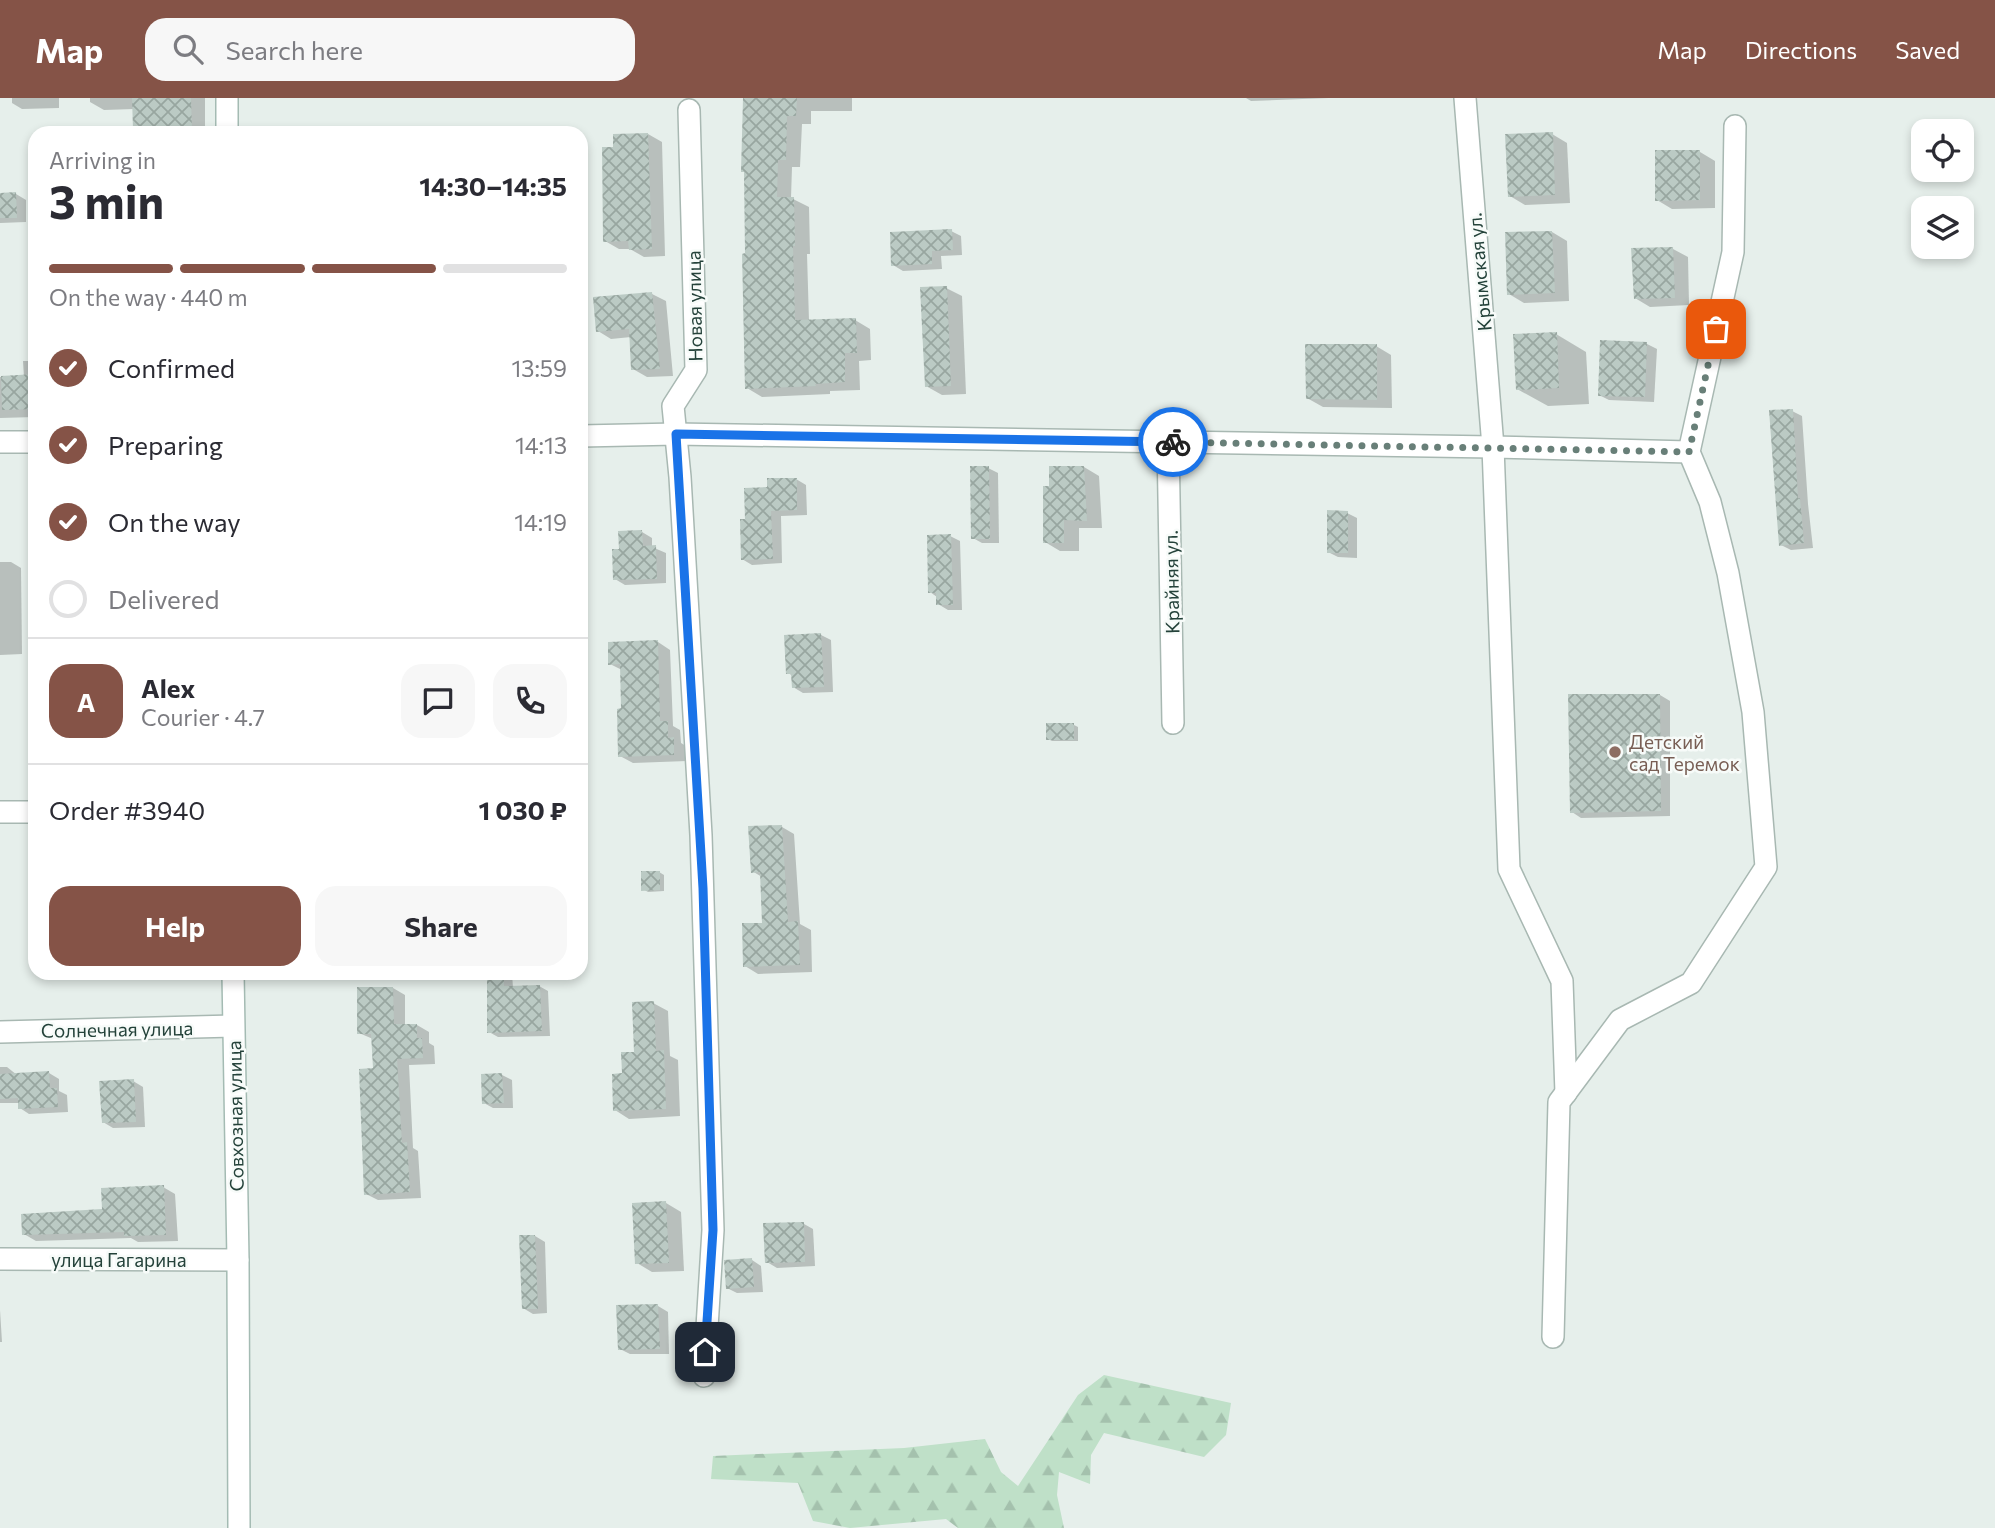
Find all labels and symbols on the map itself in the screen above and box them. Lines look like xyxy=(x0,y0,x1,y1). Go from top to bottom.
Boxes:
street label: Крымская ул. xyxy=(1462,212,1496,332)
street label: Новая улица xyxy=(682,250,706,362)
pin xyxy=(1686,299,1746,359)
courier xyxy=(1138,407,1208,477)
street label: Крайняя ул. xyxy=(1159,530,1183,634)
place label: Детский сад Теремок xyxy=(1629,730,1740,775)
marker: Детский сад Теремок xyxy=(1607,744,1623,760)
street label: Солнечная улица xyxy=(41,1016,193,1042)
street label: Совхозная улица xyxy=(222,1040,248,1192)
street label: улица Гагарина xyxy=(51,1248,187,1271)
pin xyxy=(675,1322,735,1382)

